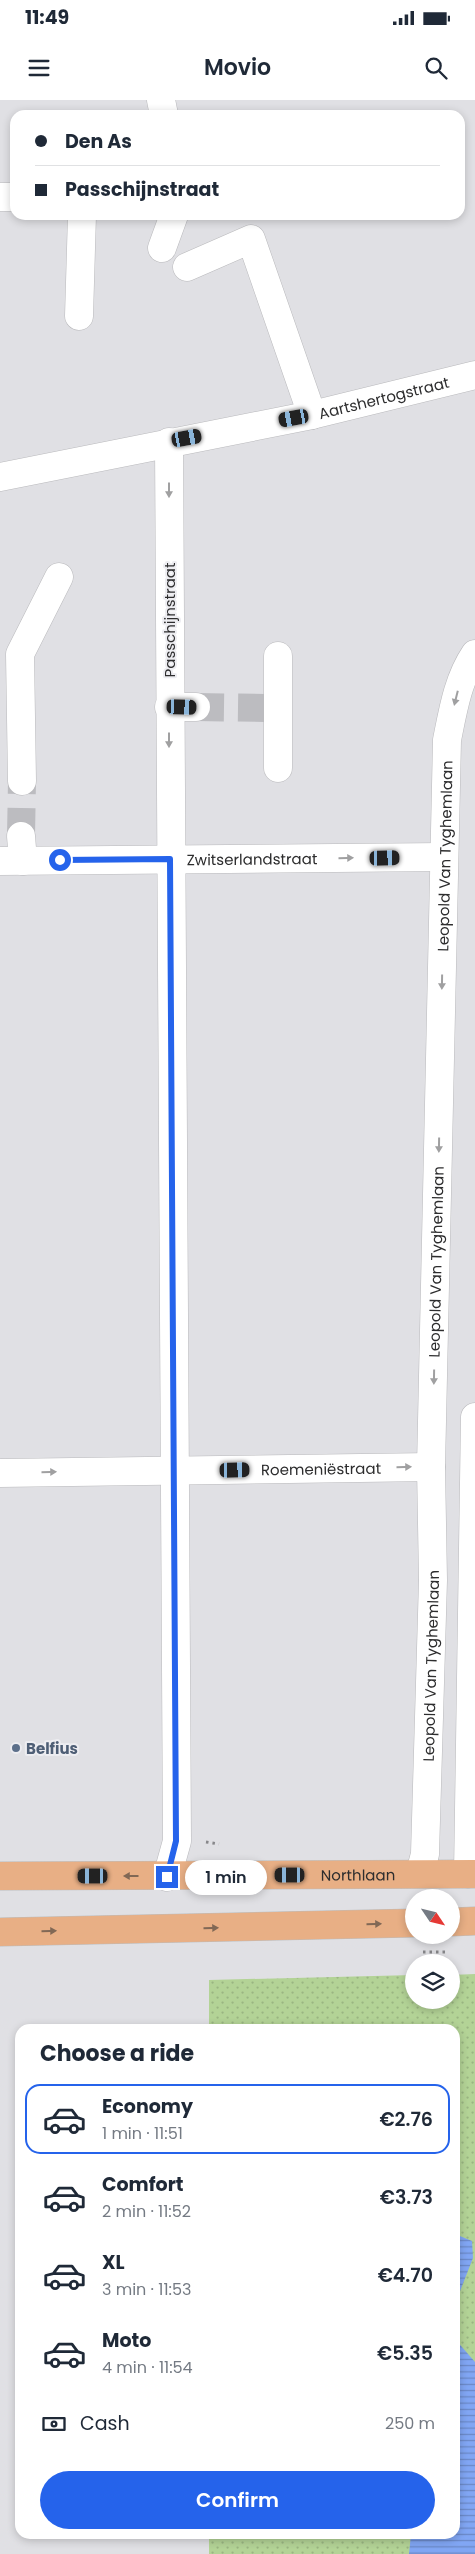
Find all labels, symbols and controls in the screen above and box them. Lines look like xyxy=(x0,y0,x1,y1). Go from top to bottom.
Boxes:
text: 11:49 xyxy=(25,4,69,31)
text: Movio xyxy=(204,52,271,83)
icon: menu xyxy=(25,54,53,82)
icon: search xyxy=(422,54,450,82)
text: Den As xyxy=(65,128,132,155)
text: Passchijnstraat xyxy=(65,176,219,203)
street label: Aartshertogstraat xyxy=(316,371,451,424)
car xyxy=(277,408,310,428)
car xyxy=(170,428,203,448)
one-way arrow xyxy=(165,483,173,499)
street label: Passchijnstraat xyxy=(159,563,180,677)
one-way arrow xyxy=(452,691,460,706)
car xyxy=(166,699,197,715)
one-way arrow xyxy=(165,733,173,749)
street label: Leopold Van Tyghemlaan xyxy=(432,760,457,952)
street label: Zwitserlandstraat xyxy=(187,848,317,870)
route start xyxy=(49,849,71,871)
car xyxy=(369,850,400,866)
one-way arrow xyxy=(338,854,354,862)
one-way arrow xyxy=(438,974,446,990)
one-way arrow xyxy=(435,1137,443,1153)
street label: Leopold Van Tyghemlaan xyxy=(423,1166,448,1358)
one-way arrow xyxy=(429,1369,437,1385)
street label: Roemeniëstraat xyxy=(261,1457,381,1480)
car xyxy=(219,1462,250,1478)
one-way arrow xyxy=(396,1463,412,1471)
one-way arrow xyxy=(41,1468,57,1476)
street label: Leopold Van Tyghemlaan xyxy=(417,1570,444,1762)
place label: Belfius xyxy=(26,1738,78,1759)
marker: Belfius xyxy=(10,1742,22,1754)
callout: 1 min xyxy=(184,1860,267,1894)
street label: Northlaan xyxy=(321,1864,395,1885)
route end xyxy=(156,1866,178,1888)
text: 1 min xyxy=(205,1866,247,1889)
car xyxy=(275,1868,305,1883)
car xyxy=(78,1869,108,1884)
one-way arrow xyxy=(123,1872,139,1880)
north arrow xyxy=(405,1889,460,1944)
map controls xyxy=(405,1889,460,2009)
one-way arrow xyxy=(366,1920,382,1928)
one-way arrow xyxy=(203,1924,219,1932)
one-way arrow xyxy=(41,1927,57,1935)
button: layers xyxy=(405,1954,460,2009)
text: Choose a ride xyxy=(40,2038,194,2069)
text: Economy xyxy=(102,2093,193,2120)
icon: car xyxy=(42,2097,87,2142)
text: €2.76 xyxy=(379,2106,433,2133)
text: 1 min · 11:51 xyxy=(102,2122,183,2145)
text: Comfort xyxy=(102,2171,184,2198)
icon: car xyxy=(42,2175,87,2220)
text: €3.73 xyxy=(380,2184,433,2211)
text: 2 min · 11:52 xyxy=(102,2200,191,2223)
text: XL xyxy=(102,2249,125,2276)
icon: car xyxy=(42,2253,87,2298)
text: €4.70 xyxy=(378,2262,433,2289)
text: 3 min · 11:53 xyxy=(102,2278,191,2301)
text: Moto xyxy=(102,2327,151,2354)
icon: car xyxy=(42,2331,87,2376)
text: €5.35 xyxy=(377,2340,433,2367)
text: 4 min · 11:54 xyxy=(102,2356,193,2379)
icon: cash xyxy=(40,2410,68,2438)
text: Cash xyxy=(80,2410,130,2437)
text: 250 m xyxy=(385,2412,435,2435)
button: Confirm xyxy=(40,2471,435,2529)

